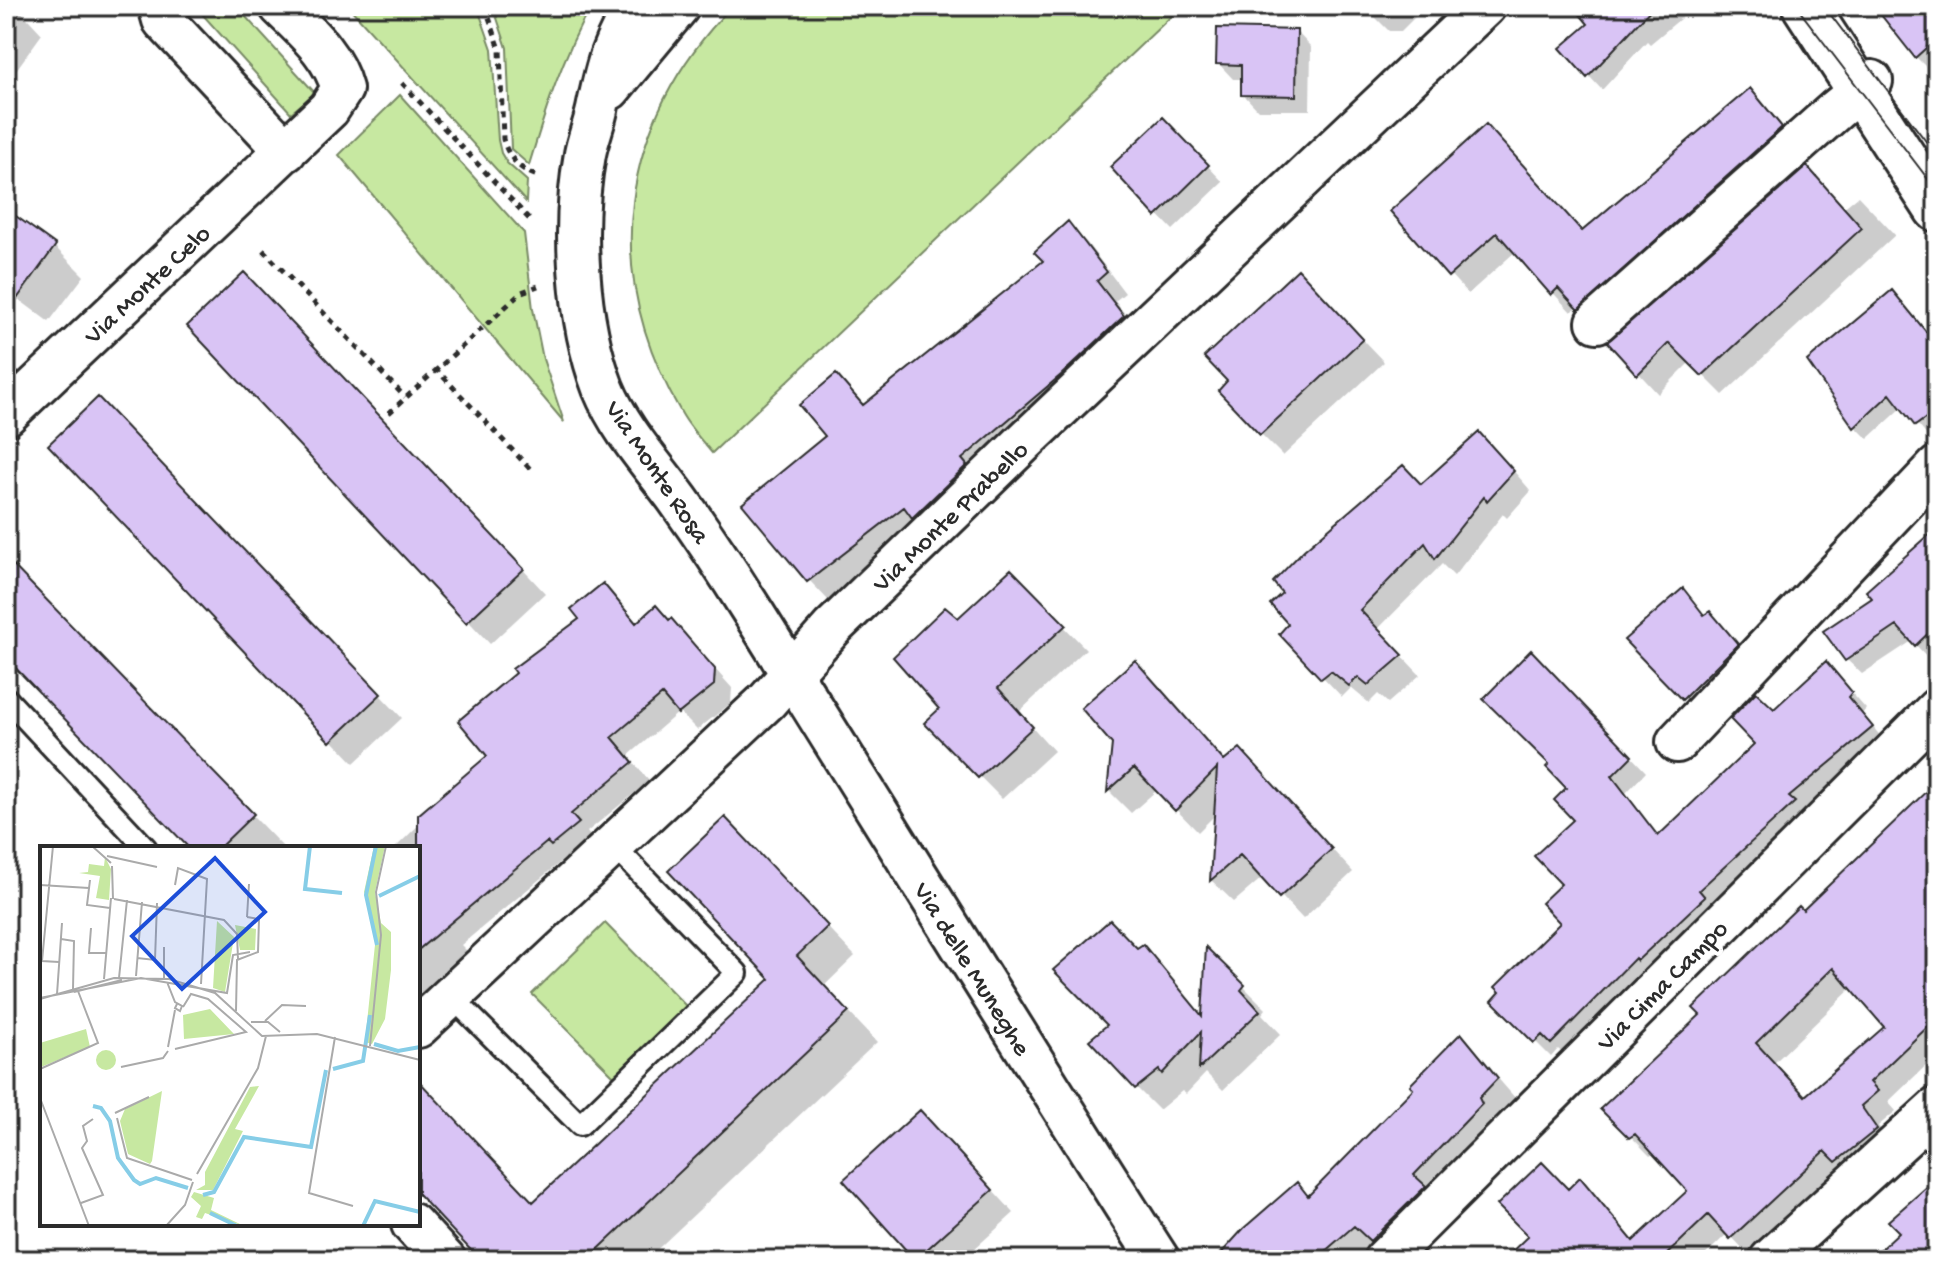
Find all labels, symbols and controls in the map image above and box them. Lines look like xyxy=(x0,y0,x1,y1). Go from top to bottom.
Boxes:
street label: Via Monte Celo xyxy=(79,220,219,353)
street label: Via Monte Rosa xyxy=(595,395,715,552)
street label: Via Monte Prabello xyxy=(867,436,1037,601)
inset map xyxy=(40,846,420,1226)
street label: Via delle Muneghe xyxy=(904,877,1036,1063)
street label: Via Cima Campo xyxy=(1591,915,1736,1060)

